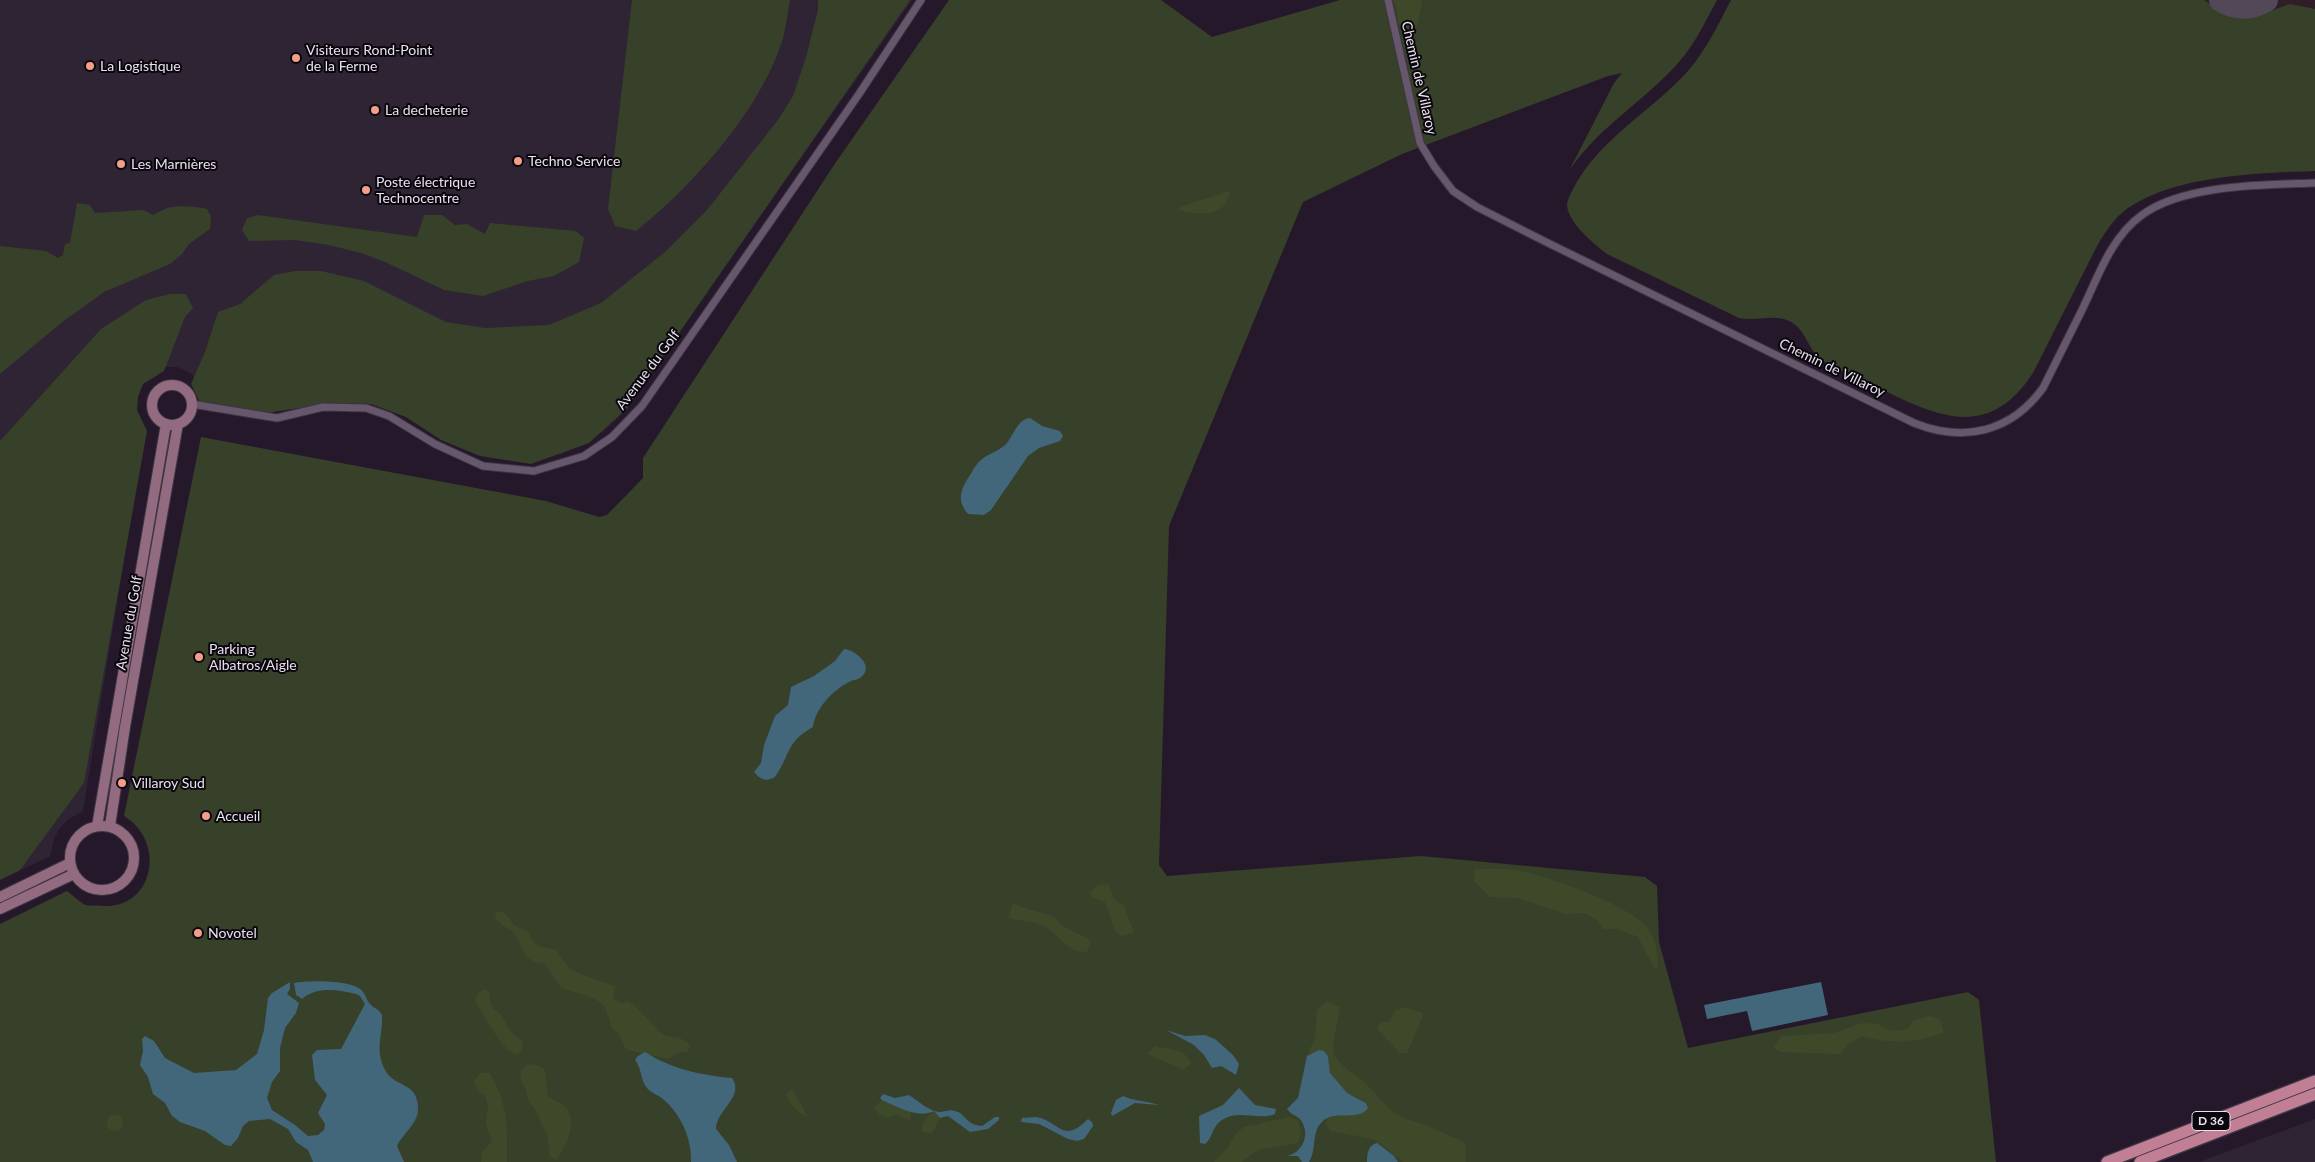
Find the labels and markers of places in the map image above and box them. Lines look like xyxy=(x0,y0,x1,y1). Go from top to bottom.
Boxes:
place label: Visiteurs Rond-Point de la Ferme xyxy=(306,42,432,74)
marker: Visiteurs Rond-Point de la Ferme xyxy=(290,52,302,64)
place label: La Logistique xyxy=(100,58,181,74)
marker: La Logistique xyxy=(84,60,96,72)
place label: La decheterie xyxy=(385,102,468,118)
marker: La decheterie xyxy=(369,104,381,116)
place label: Techno Service xyxy=(528,153,620,169)
marker: Techno Service xyxy=(512,155,524,167)
place label: Les Marnières xyxy=(131,156,216,172)
marker: Les Marnières xyxy=(115,158,127,170)
place label: Poste électrique Technocentre xyxy=(376,174,475,206)
marker: Poste électrique Technocentre xyxy=(360,184,372,196)
place label: Parking Albatros/Aigle xyxy=(209,641,297,674)
marker: Parking Albatros/Aigle xyxy=(193,651,205,663)
place label: Villaroy Sud xyxy=(132,775,205,791)
marker: Villaroy Sud xyxy=(116,777,128,789)
place label: Accueil xyxy=(216,808,260,824)
marker: Accueil xyxy=(200,810,212,822)
place label: Novotel xyxy=(208,925,257,941)
marker: Novotel xyxy=(192,927,204,939)

